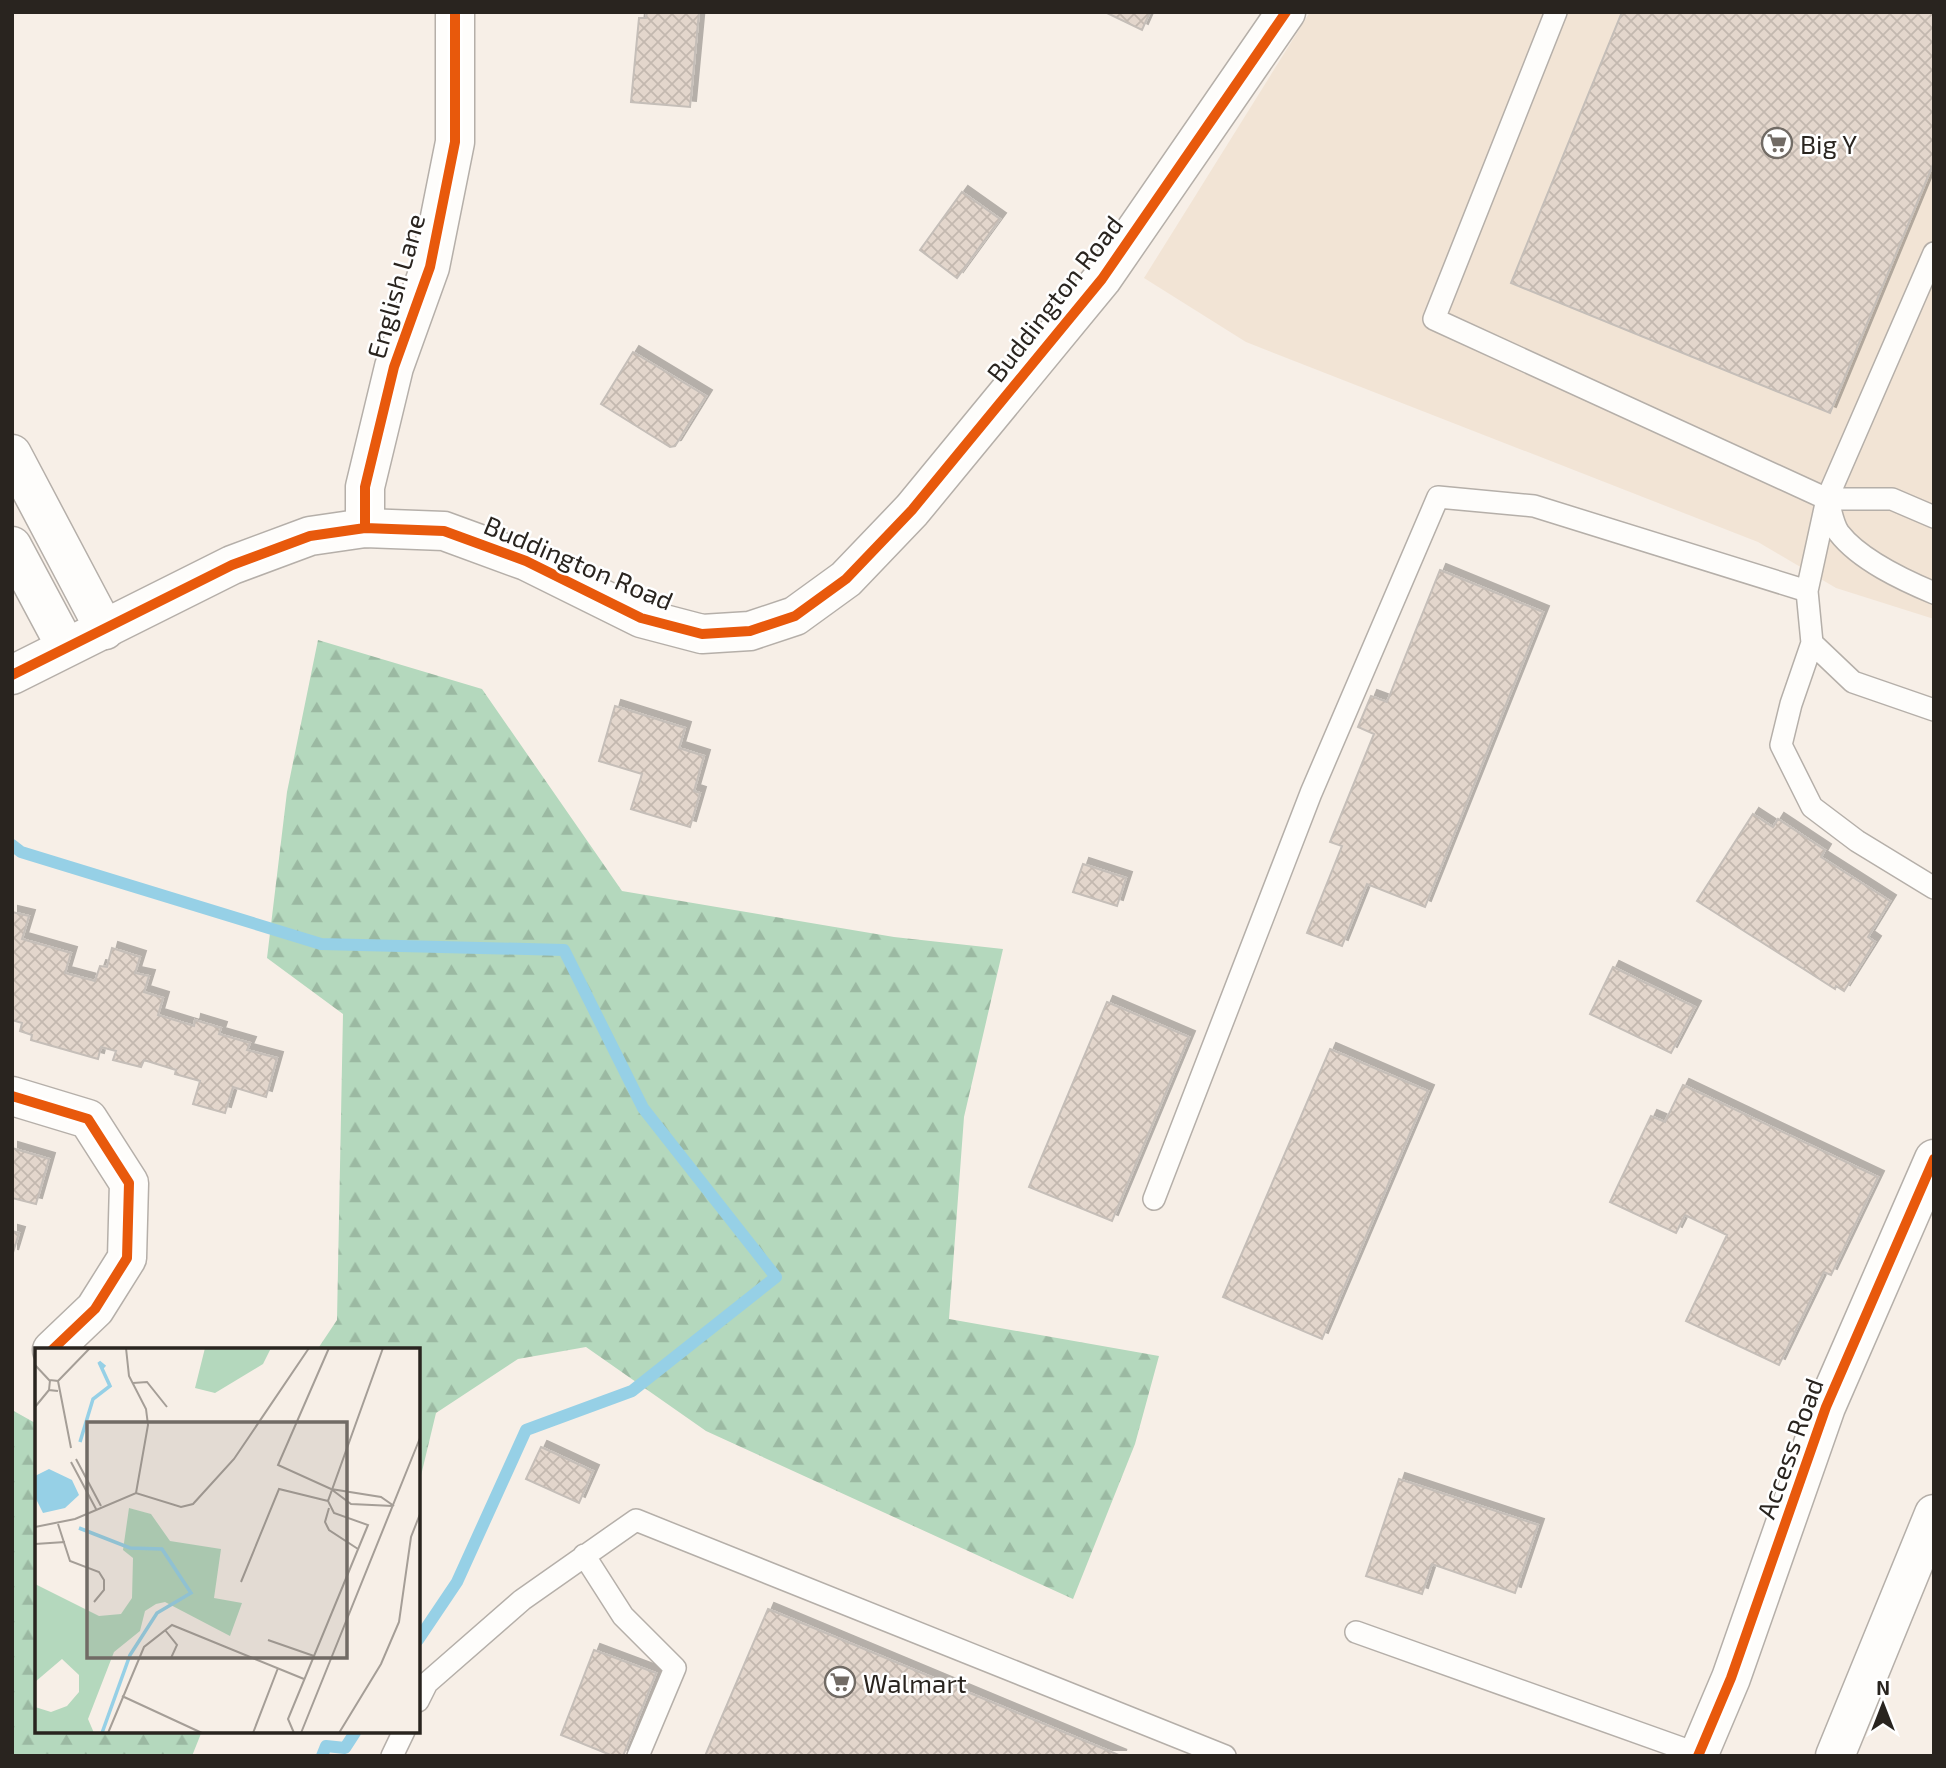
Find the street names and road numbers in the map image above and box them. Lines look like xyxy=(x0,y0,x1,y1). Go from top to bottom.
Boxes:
street label: Buddington Road xyxy=(980,209,1128,387)
street label: English Lane xyxy=(360,210,430,362)
street label: Buddington Road xyxy=(480,508,678,616)
street label: Access Road xyxy=(1749,1374,1829,1522)

